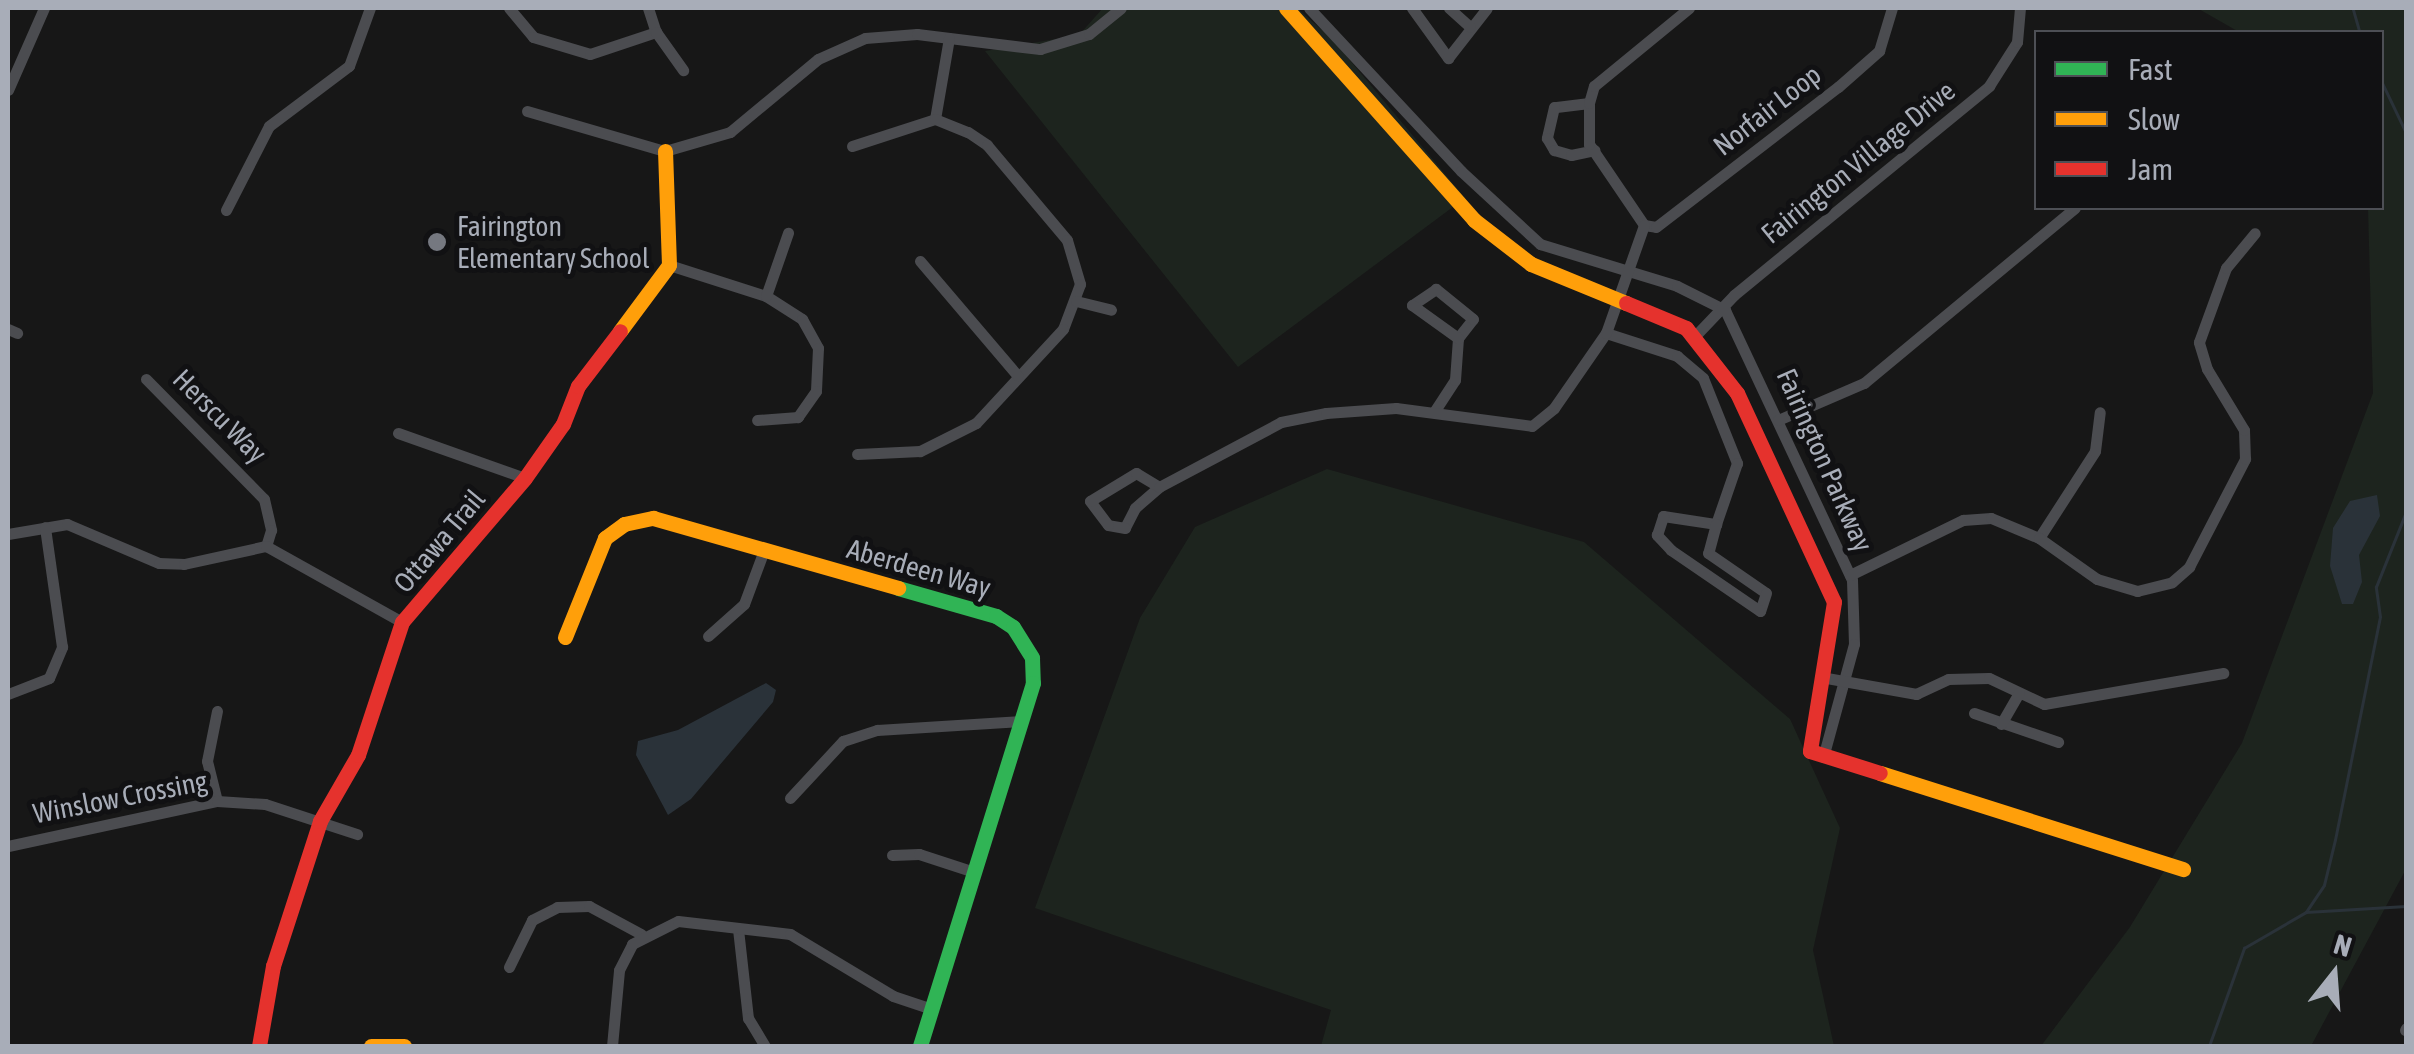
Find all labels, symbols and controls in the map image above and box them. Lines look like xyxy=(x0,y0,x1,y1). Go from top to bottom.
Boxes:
legend xyxy=(2034,30,2384,210)
text: Fast xyxy=(2128,52,2173,86)
street label: Norfair Loop xyxy=(1706,58,1828,162)
street label: Fairington Village Drive xyxy=(1754,74,1962,250)
text: Slow xyxy=(2128,102,2180,136)
text: Jam xyxy=(2128,152,2173,186)
place label: Fairington Elementary School xyxy=(457,209,649,275)
marker: Fairington Elementary School xyxy=(426,231,448,253)
street label: Herscu Way xyxy=(166,362,274,470)
street label: Fairington Parkway xyxy=(1770,363,1880,557)
street label: Ottawa Trail xyxy=(386,483,492,599)
street label: Aberdeen Way xyxy=(843,531,995,605)
street label: Winslow Crossing xyxy=(30,764,210,830)
north arrow xyxy=(2284,924,2384,1024)
text: N xyxy=(2330,928,2355,963)

